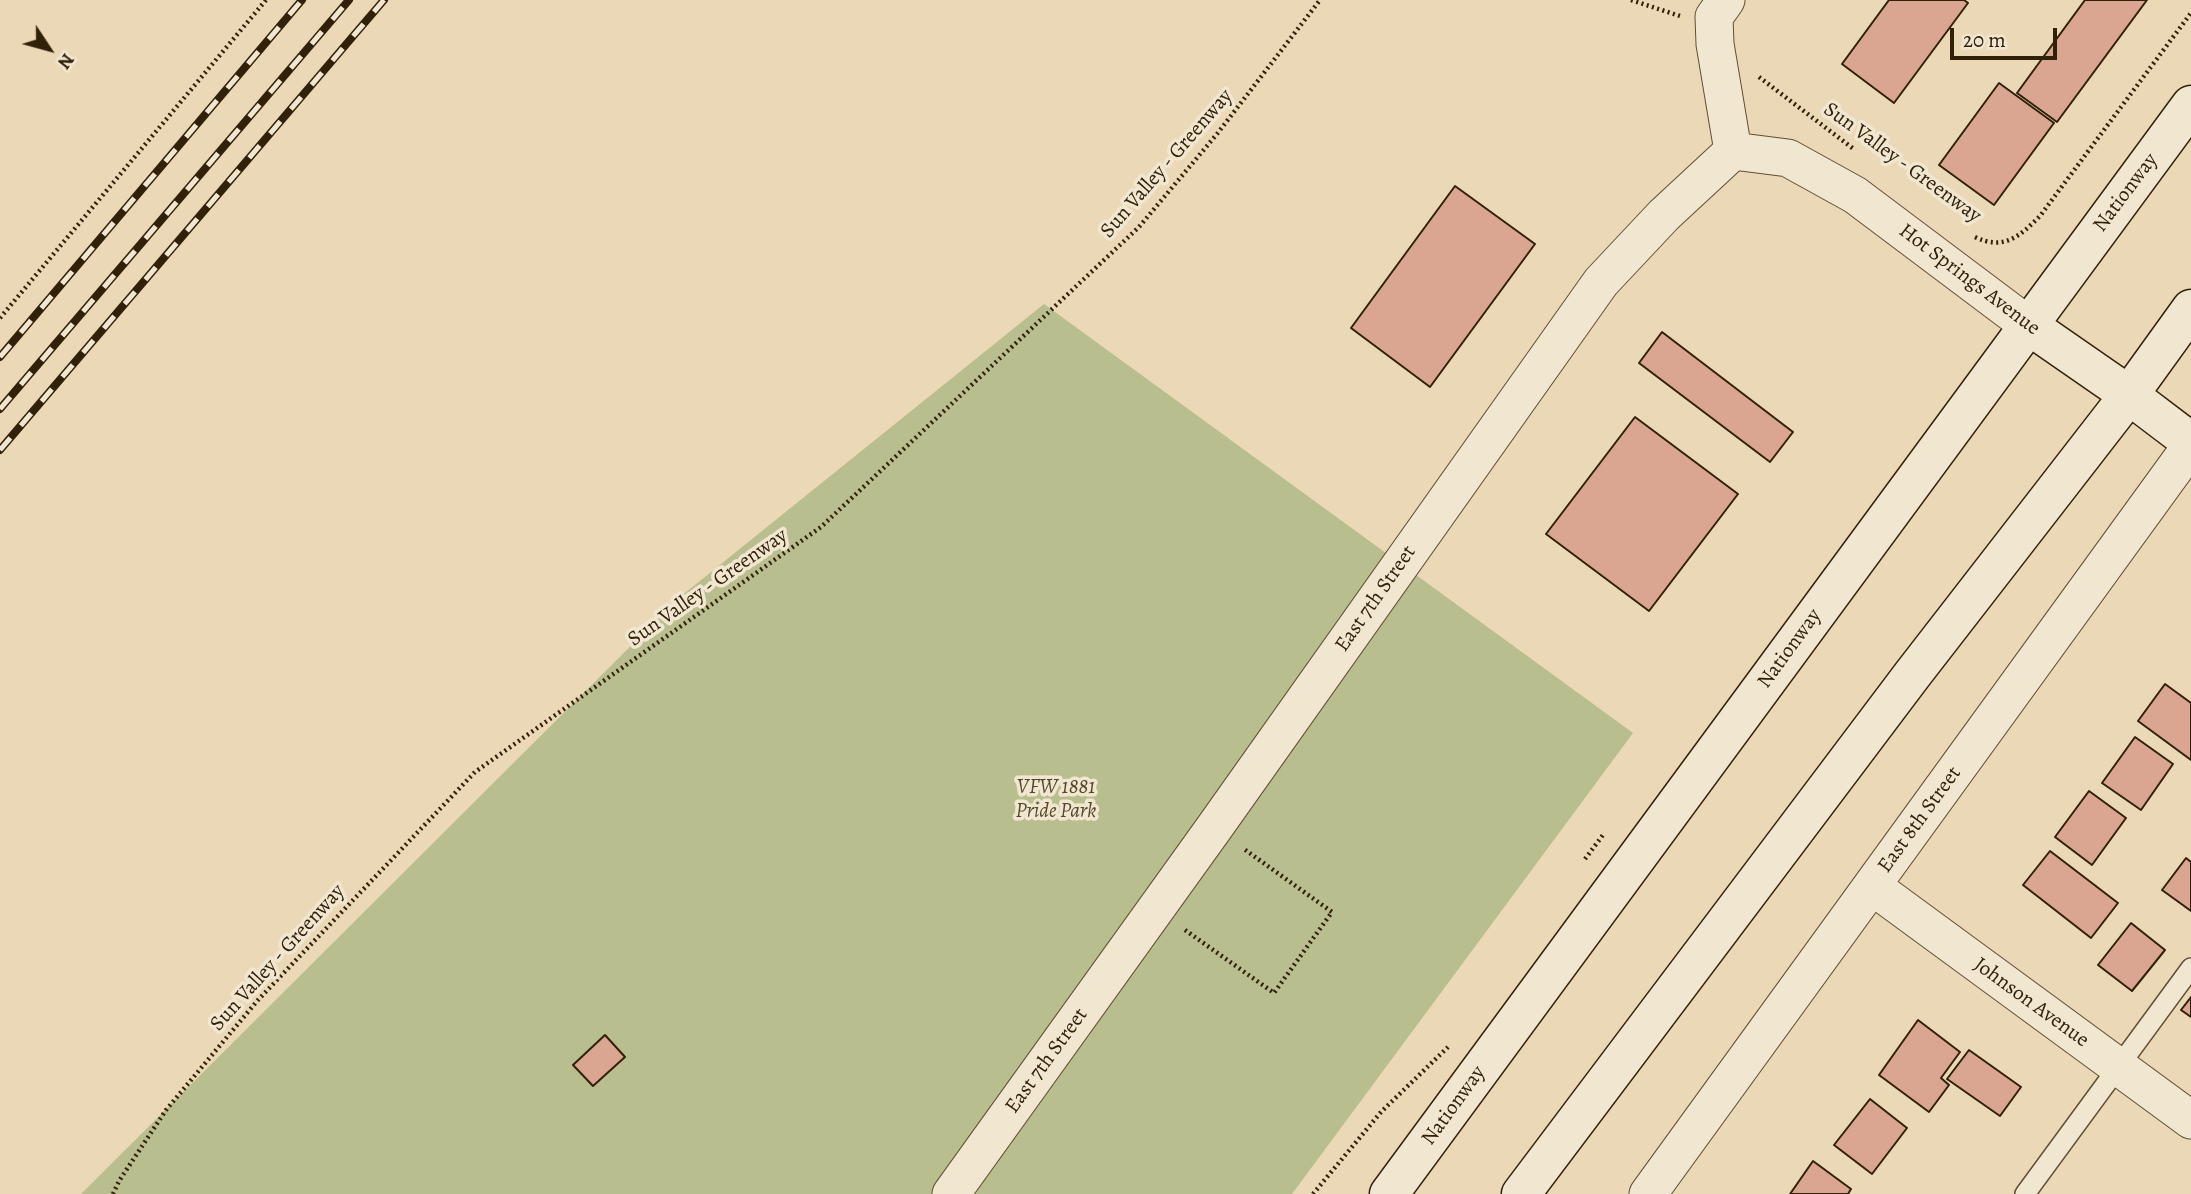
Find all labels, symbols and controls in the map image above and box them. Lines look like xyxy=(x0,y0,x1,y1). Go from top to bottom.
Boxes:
north arrow xyxy=(14,14,84,84)
scale bar xyxy=(1953,14,2060,58)
text: 20 m xyxy=(1963,26,2006,54)
text: N xyxy=(51,48,81,75)
street label: Sun Valley - Greenway xyxy=(1096,84,1238,244)
street label: Sun Valley - Greenway xyxy=(1818,97,1986,229)
street label: Nationway xyxy=(2088,149,2164,237)
street label: Hot Springs Avenue xyxy=(1893,219,2045,341)
street label: Sun Valley - Greenway xyxy=(623,523,793,653)
street label: East 7th Street xyxy=(1330,541,1422,657)
street label: Nationway xyxy=(1753,604,1827,694)
street label: East 8th Street xyxy=(1873,762,1967,878)
park label: VFW 1881 Pride Park xyxy=(1016,775,1096,825)
street label: Sun Valley - Greenway xyxy=(205,879,351,1037)
street label: Johnson Avenue xyxy=(1968,953,2094,1053)
street label: East 7th Street xyxy=(1000,1003,1094,1119)
street label: Nationway xyxy=(1417,1061,1491,1151)

